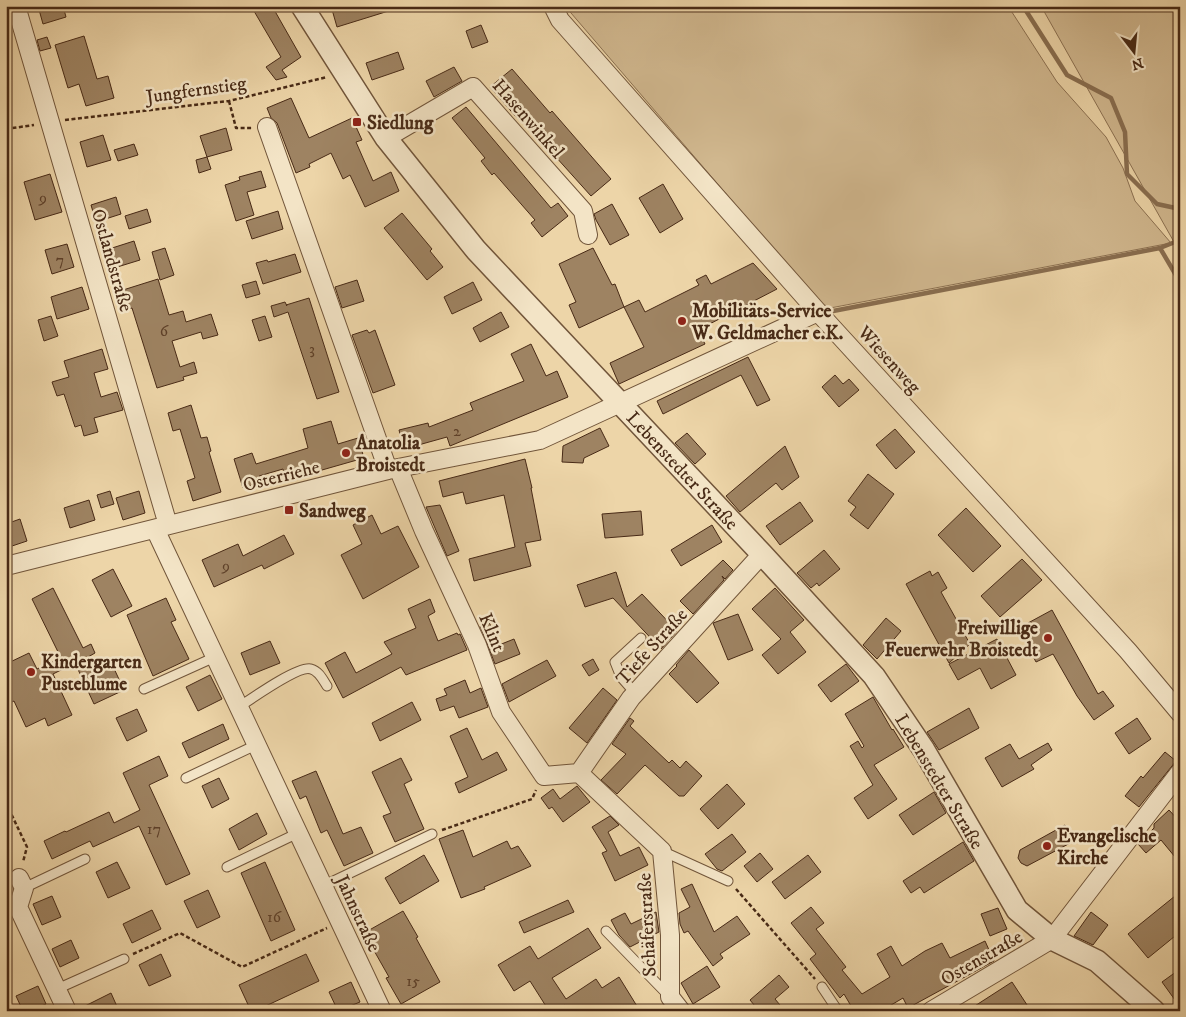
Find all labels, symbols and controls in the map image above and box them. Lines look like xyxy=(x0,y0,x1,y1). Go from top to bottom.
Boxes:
north arrow xyxy=(1108,28,1158,78)
text: N xyxy=(1129,53,1145,74)
street label: Jungfernstieg xyxy=(143,72,248,109)
street label: Hasenwinkel xyxy=(487,75,569,164)
place label: Siedlung xyxy=(367,112,434,135)
marker: Siedlung xyxy=(351,116,363,128)
house number: 9 xyxy=(38,188,47,208)
street label: Ostlandstraße xyxy=(86,206,137,315)
house number: 7 xyxy=(56,250,64,270)
place label: Mobilitäts-Service W. Geldmacher e.K. xyxy=(691,300,844,345)
marker: Mobilitäts-Service W. Geldmacher e.K. xyxy=(676,315,688,327)
house number: 6 xyxy=(160,321,169,341)
street label: Wiesenweg xyxy=(852,321,926,399)
house number: 3 xyxy=(309,339,315,359)
street label: Lebenstedter Straße xyxy=(621,407,743,535)
house number: 2 xyxy=(453,421,461,441)
place label: Anatolia Broistedt xyxy=(355,432,426,477)
marker: Anatolia Broistedt xyxy=(340,447,352,459)
street label: Osterriehe xyxy=(241,456,322,497)
place label: Sandweg xyxy=(299,500,366,523)
marker: Sandweg xyxy=(283,504,295,516)
house number: 9 xyxy=(221,556,230,576)
street label: Tiefe Straße xyxy=(612,604,693,690)
street label: Klint xyxy=(473,610,510,655)
place label: Freiwillige Feuerwehr Broistedt xyxy=(885,617,1039,662)
marker: Freiwillige Feuerwehr Broistedt xyxy=(1042,632,1054,644)
place label: Kindergarten Pusteblume xyxy=(41,651,143,696)
marker: Kindergarten Pusteblume xyxy=(25,666,37,678)
street label: Lebenstedter Straße xyxy=(889,710,988,854)
house number: 17 xyxy=(147,819,161,839)
place label: Evangelische Kirche xyxy=(1057,825,1157,870)
marker: Evangelische Kirche xyxy=(1041,840,1053,852)
street label: Jahnstraße xyxy=(329,870,385,956)
street label: Schäferstraße xyxy=(633,872,662,977)
house number: 16 xyxy=(267,907,282,927)
street label: Ostenstraße xyxy=(937,926,1027,991)
house number: 15 xyxy=(406,971,420,991)

